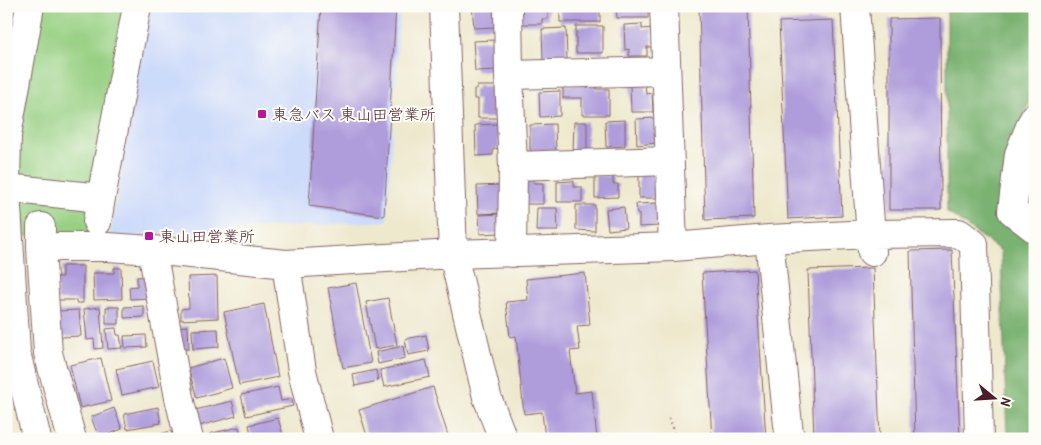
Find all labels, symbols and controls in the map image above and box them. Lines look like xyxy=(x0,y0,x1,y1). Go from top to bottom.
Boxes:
place label: 東急バス 東山田営業所 xyxy=(272,103,436,125)
marker: 東急バス 東山田営業所 xyxy=(256,108,268,120)
place label: 東山田営業所 xyxy=(159,225,255,247)
marker: 東山田営業所 xyxy=(143,230,155,242)
north arrow xyxy=(968,372,1018,422)
text: N xyxy=(996,396,1017,409)

